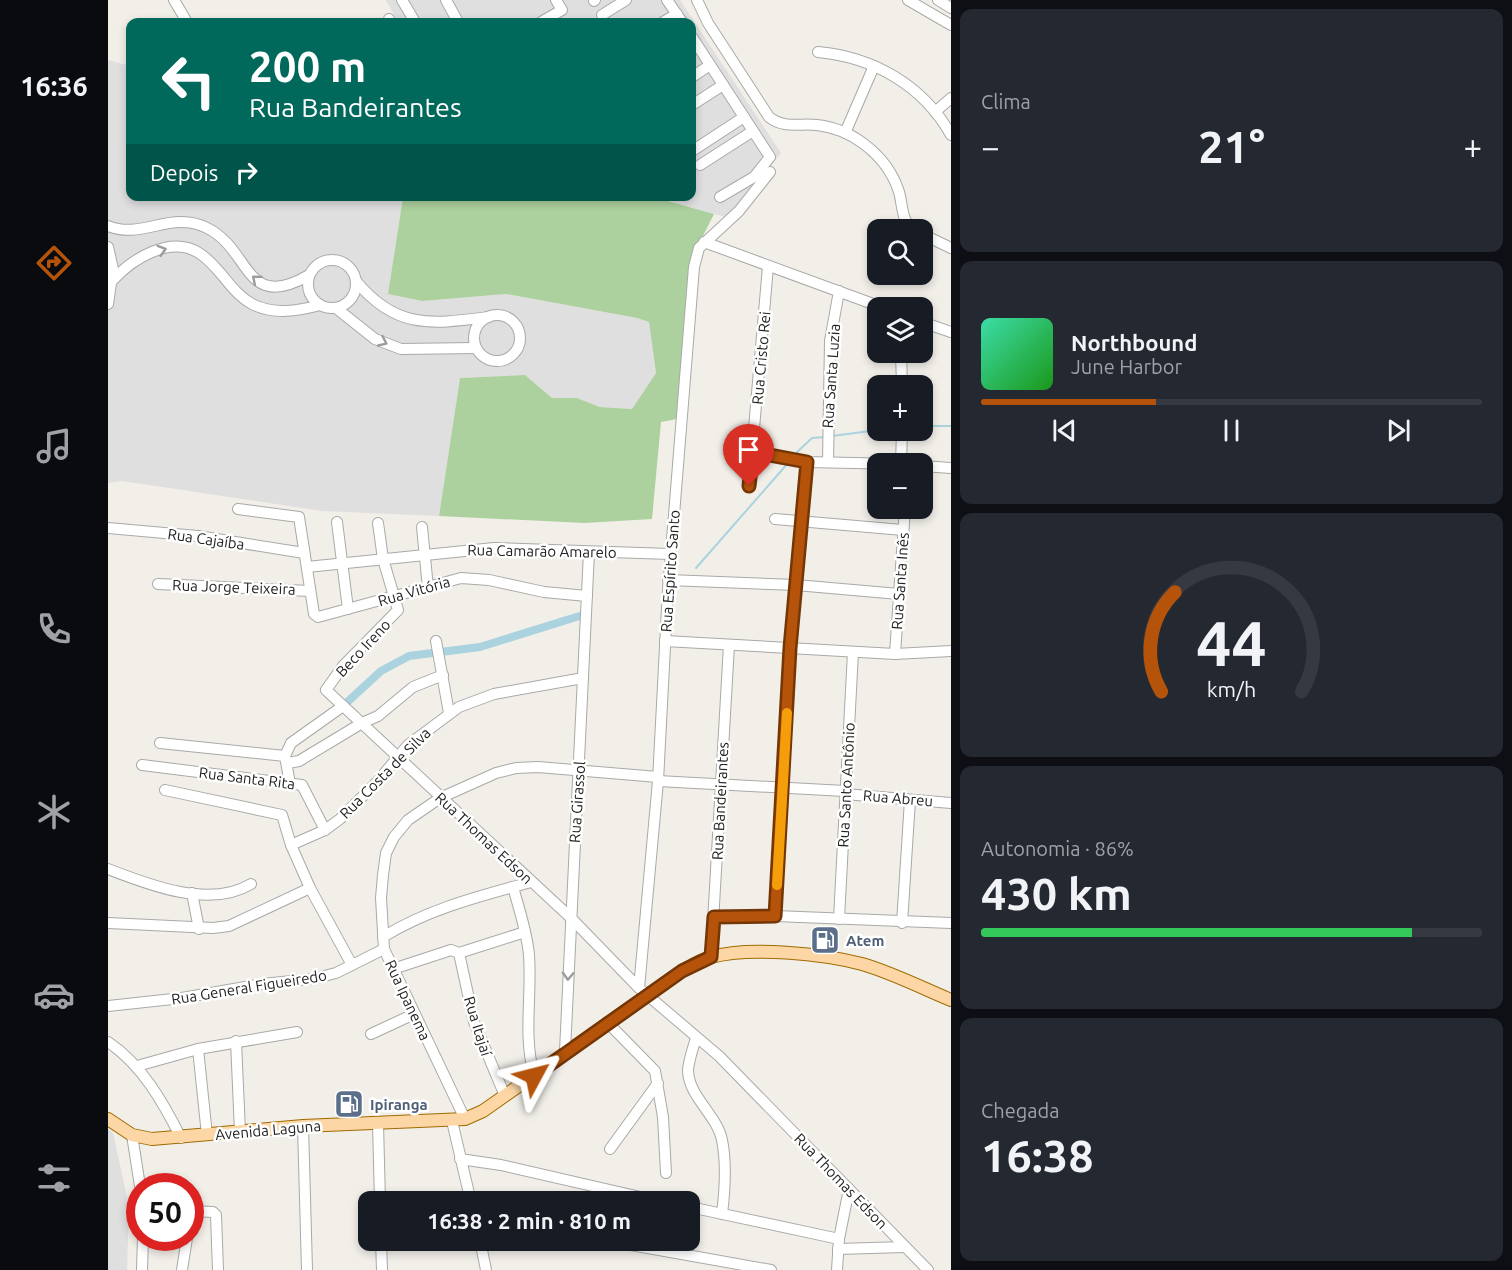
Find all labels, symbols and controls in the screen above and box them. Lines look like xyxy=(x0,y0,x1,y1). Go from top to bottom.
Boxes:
icon: left xyxy=(150,42,228,120)
text: 200 m xyxy=(249,43,366,90)
text: 16:36 xyxy=(20,71,88,101)
text: Clima xyxy=(981,90,1031,113)
text: Rua Bandeirantes xyxy=(249,92,462,122)
text: 21° xyxy=(1198,121,1265,172)
text: − xyxy=(981,128,1000,165)
text: + xyxy=(1463,128,1482,165)
icon: right xyxy=(230,156,263,189)
text: Depois xyxy=(150,160,218,185)
map controls xyxy=(867,219,933,519)
button: search xyxy=(867,219,933,285)
icon: directions xyxy=(33,242,75,284)
one-way arrow xyxy=(156,245,167,257)
one-way arrow xyxy=(253,275,263,286)
button: layers xyxy=(867,297,933,363)
street label: Rua Cristo Rei xyxy=(748,311,774,405)
street label: Rua Santa Luzia xyxy=(819,323,843,429)
text: Northbound xyxy=(1071,330,1197,355)
one-way arrow xyxy=(377,335,388,347)
text: June Harbor xyxy=(1071,355,1182,378)
button: + xyxy=(867,375,933,441)
icon: previous xyxy=(1048,414,1081,447)
icon: pause xyxy=(1215,414,1248,447)
icon: next xyxy=(1382,414,1415,447)
pin xyxy=(723,424,774,486)
icon: music xyxy=(33,425,75,467)
icon: arrive xyxy=(732,433,765,466)
button: − xyxy=(867,453,933,519)
street label: Rua Espírito Santo xyxy=(657,509,683,633)
street label: Rua Cajaíba xyxy=(166,525,246,553)
street label: Rua Santa Inês xyxy=(888,532,912,630)
street label: Rua Camarão Amarelo xyxy=(467,541,617,561)
street label: Rua Vitória xyxy=(376,573,452,609)
street label: Rua Jorge Teixeira xyxy=(172,576,296,598)
icon: phone xyxy=(33,608,75,650)
text: 44 xyxy=(1196,608,1267,678)
street label: Beco Ireno xyxy=(332,616,394,680)
text: km/h xyxy=(1207,677,1256,701)
street label: Rua Santo Antônio xyxy=(834,722,858,848)
street label: Rua Costa de Silva xyxy=(336,724,434,822)
street label: Rua Bandeirantes xyxy=(708,742,732,860)
street label: Rua Girassol xyxy=(566,761,588,843)
street label: Rua Santa Rita xyxy=(198,764,296,792)
street label: Rua Abreu xyxy=(862,786,934,810)
street label: Rua Thomas Edson xyxy=(432,789,536,887)
icon: climate xyxy=(33,791,75,833)
text: Autonomia · 86% xyxy=(981,837,1134,860)
text: 430 km xyxy=(981,868,1132,919)
fuel station icon: Atem xyxy=(809,924,841,956)
place label: Atem xyxy=(846,932,884,949)
street label: Rua Ipanema xyxy=(382,957,434,1043)
street label: Rua General Figueiredo xyxy=(170,966,328,1008)
one-way arrow xyxy=(561,971,574,980)
icon: car xyxy=(33,974,75,1016)
street label: Rua Itajaí xyxy=(461,994,495,1058)
position arrow xyxy=(502,1044,566,1108)
fuel station icon: Ipiranga xyxy=(333,1088,365,1120)
place label: Ipiranga xyxy=(370,1096,428,1113)
text: Chegada xyxy=(981,1099,1059,1122)
street label: Avenida Laguna xyxy=(214,1117,322,1143)
street label: Rua Thomas Edson xyxy=(791,1130,891,1232)
text: 16:38 xyxy=(981,1130,1094,1181)
icon: filters xyxy=(33,1157,75,1199)
speed limit sign: 50 xyxy=(126,1173,204,1251)
text: 16:38 · 2 min · 810 m xyxy=(427,1208,631,1233)

